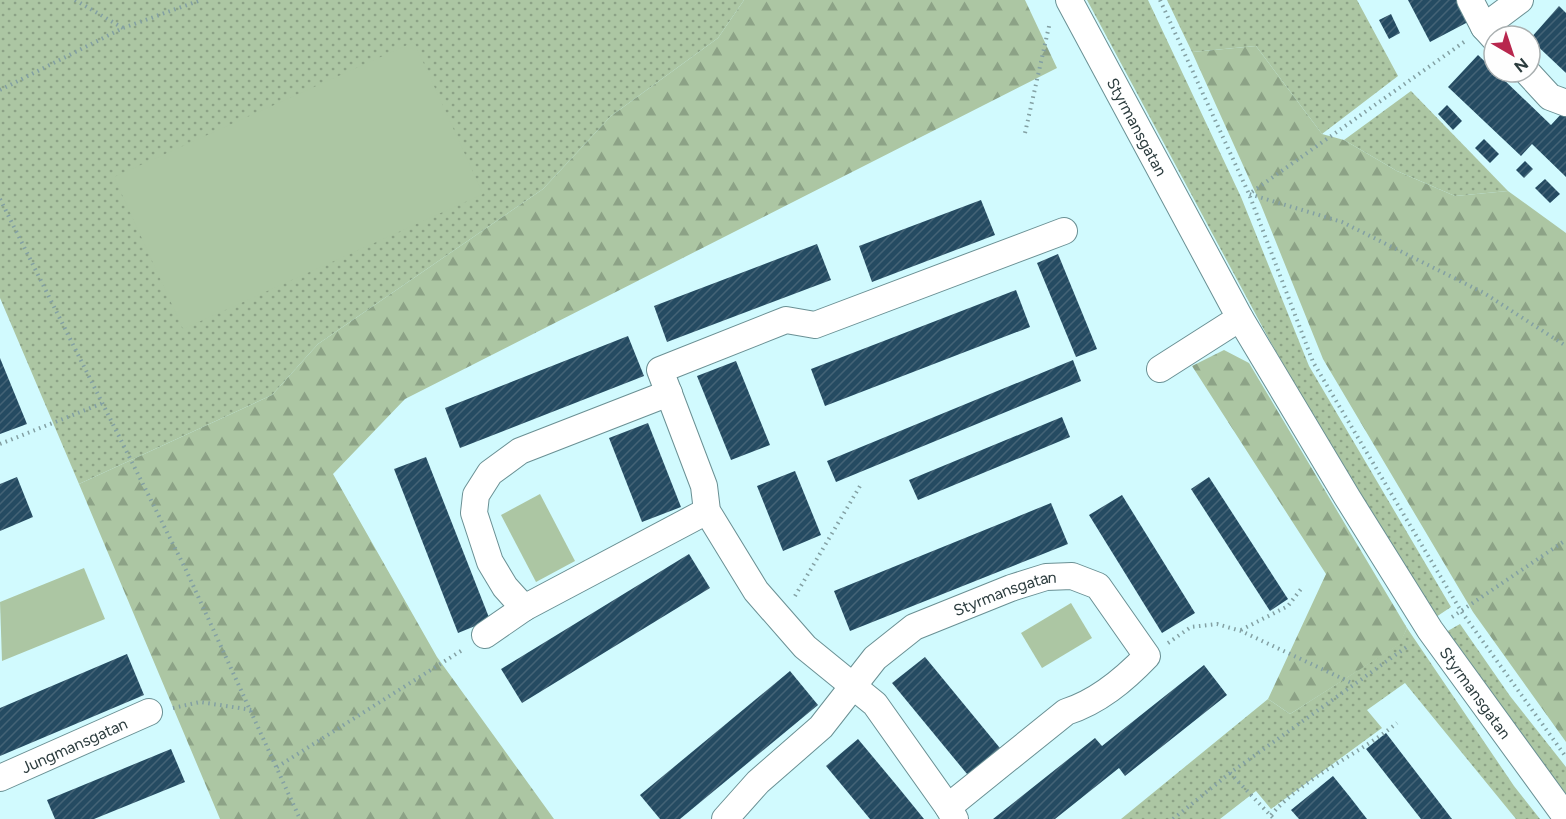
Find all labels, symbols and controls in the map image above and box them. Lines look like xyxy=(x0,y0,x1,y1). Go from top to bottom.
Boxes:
north arrow xyxy=(1482,24,1542,84)
text: N xyxy=(1510,54,1532,77)
street label: Styrmansgatan xyxy=(1103,74,1171,179)
street label: Styrmansgatan xyxy=(950,567,1057,620)
street label: Styrmansgatan xyxy=(1436,643,1515,742)
street label: Jungmansgatan xyxy=(18,713,130,777)

